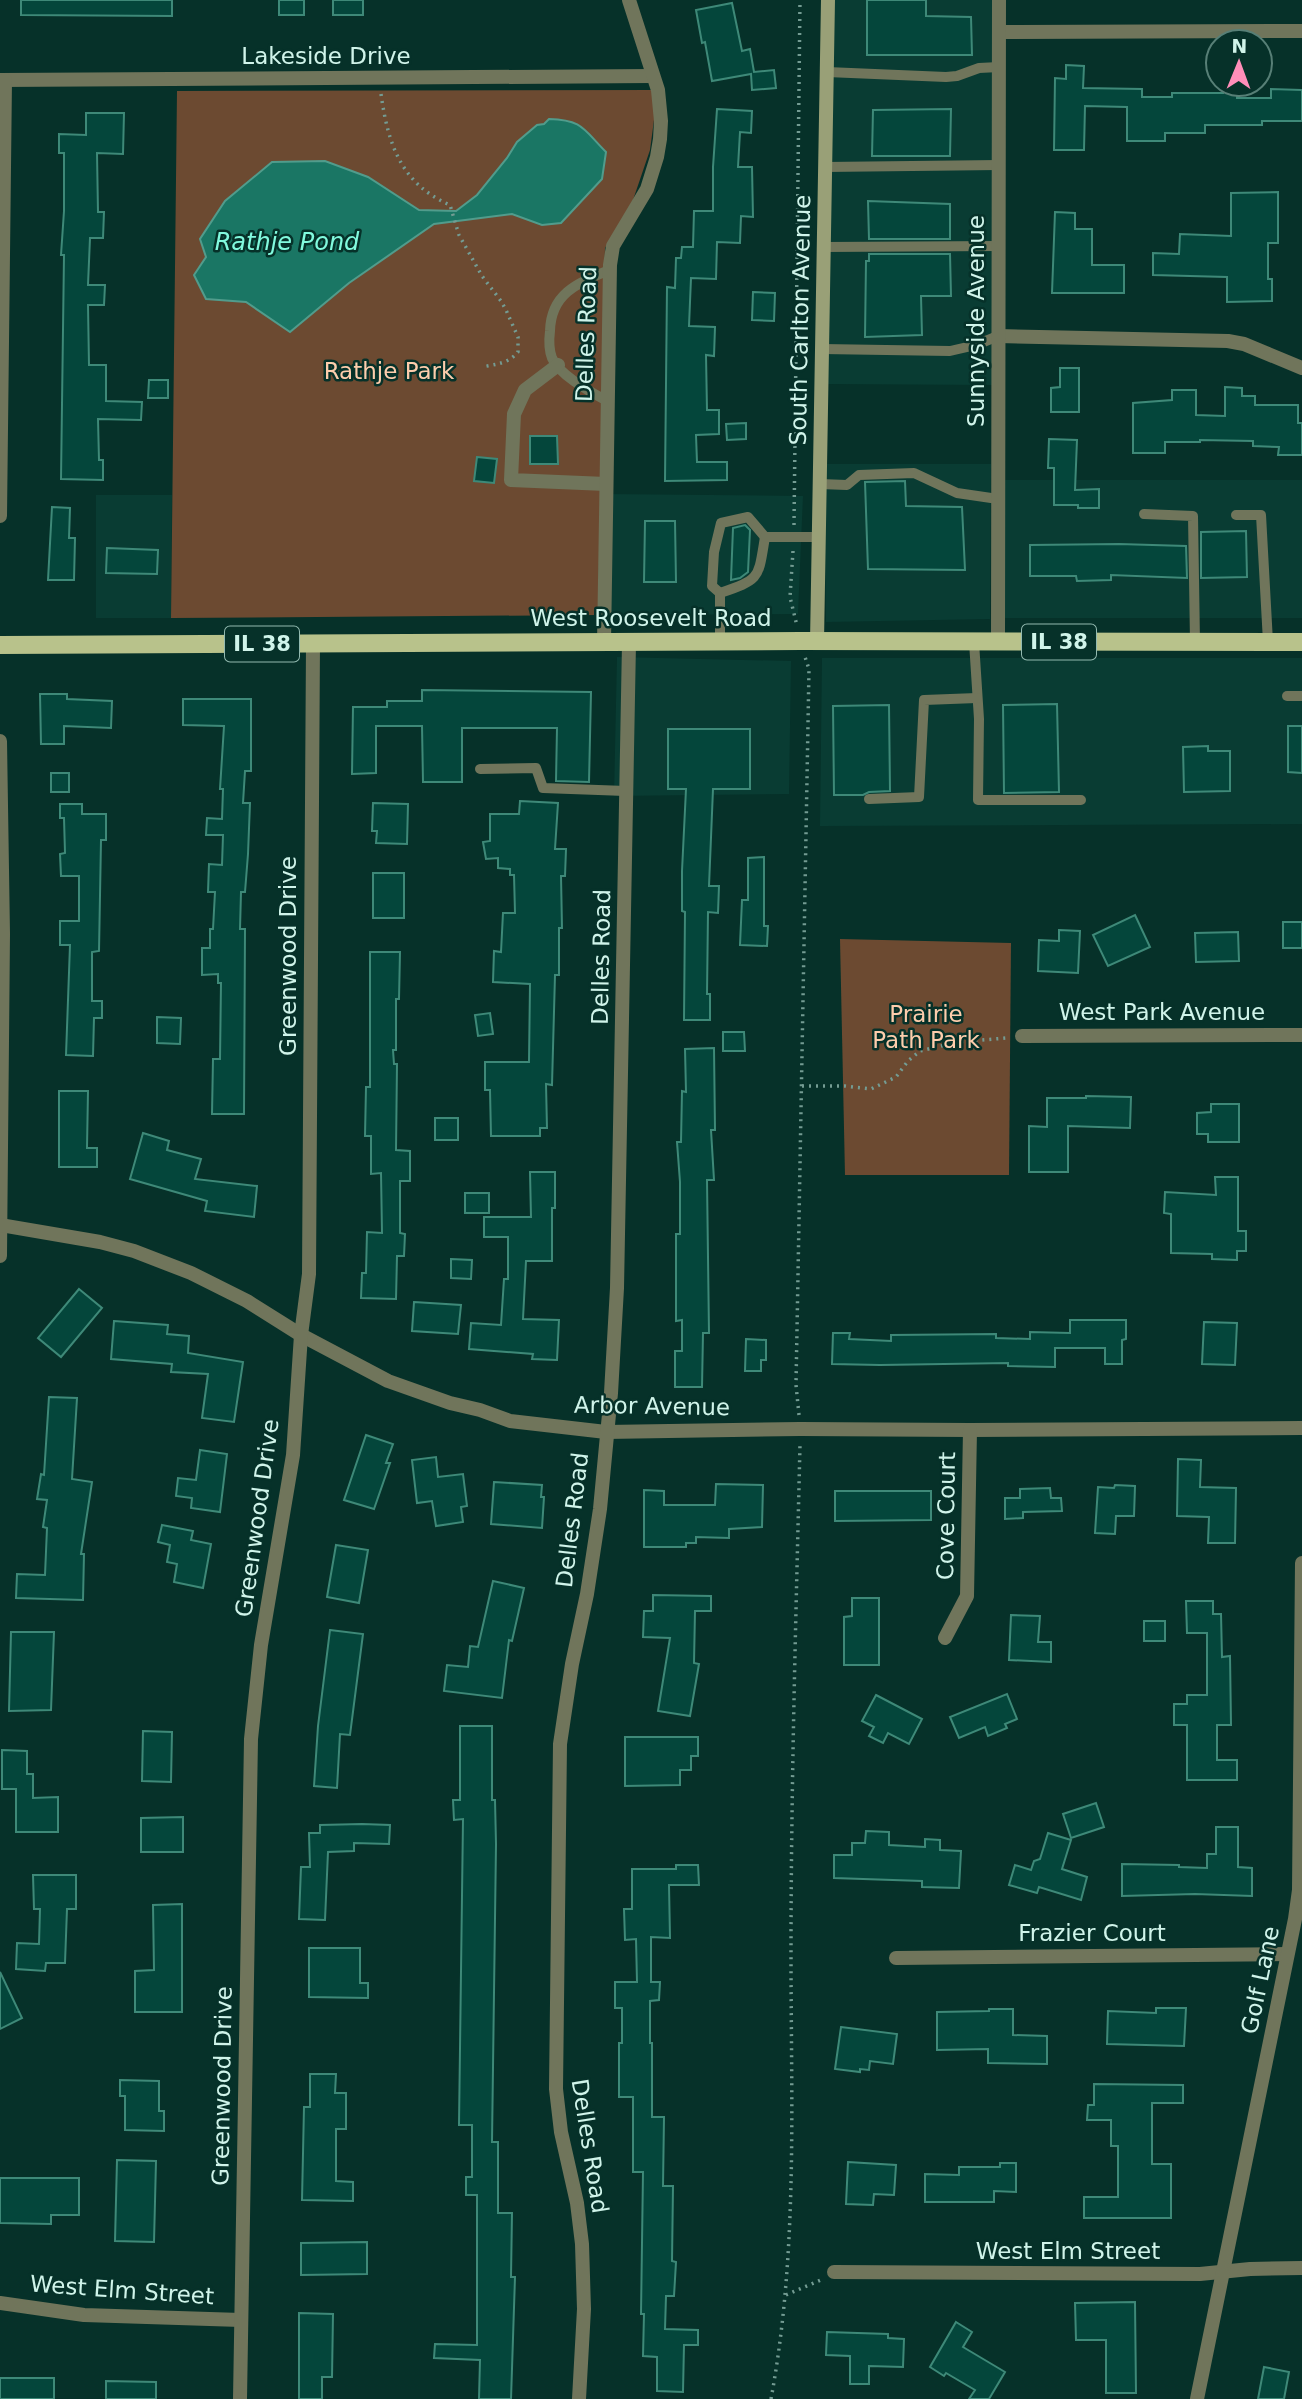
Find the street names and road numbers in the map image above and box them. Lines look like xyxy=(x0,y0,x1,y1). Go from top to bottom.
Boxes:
street label: Lakeside Drive xyxy=(241,43,411,69)
street label: South Carlton Avenue xyxy=(785,194,815,446)
street label: Sunnyside Avenue xyxy=(963,215,989,427)
street label: Delles Road xyxy=(571,266,601,402)
street label: West Roosevelt Road xyxy=(530,605,772,631)
road number: IL 38 xyxy=(1022,624,1096,660)
road number: IL 38 xyxy=(225,626,299,662)
street label: Greenwood Drive xyxy=(275,856,301,1056)
street label: Delles Road xyxy=(587,889,615,1025)
street label: West Park Avenue xyxy=(1059,999,1265,1025)
street label: Arbor Avenue xyxy=(574,1392,730,1420)
street label: Greenwood Drive xyxy=(230,1417,284,1619)
street label: Delles Road xyxy=(551,1451,593,1589)
street label: Cove Court xyxy=(932,1452,960,1580)
street label: Frazier Court xyxy=(1018,1920,1166,1946)
street label: Golf Lane xyxy=(1236,1924,1284,2036)
street label: Greenwood Drive xyxy=(207,1986,237,2186)
street label: Delles Road xyxy=(567,2077,613,2215)
street label: West Elm Street xyxy=(976,2238,1160,2264)
street label: West Elm Street xyxy=(29,2271,215,2309)

